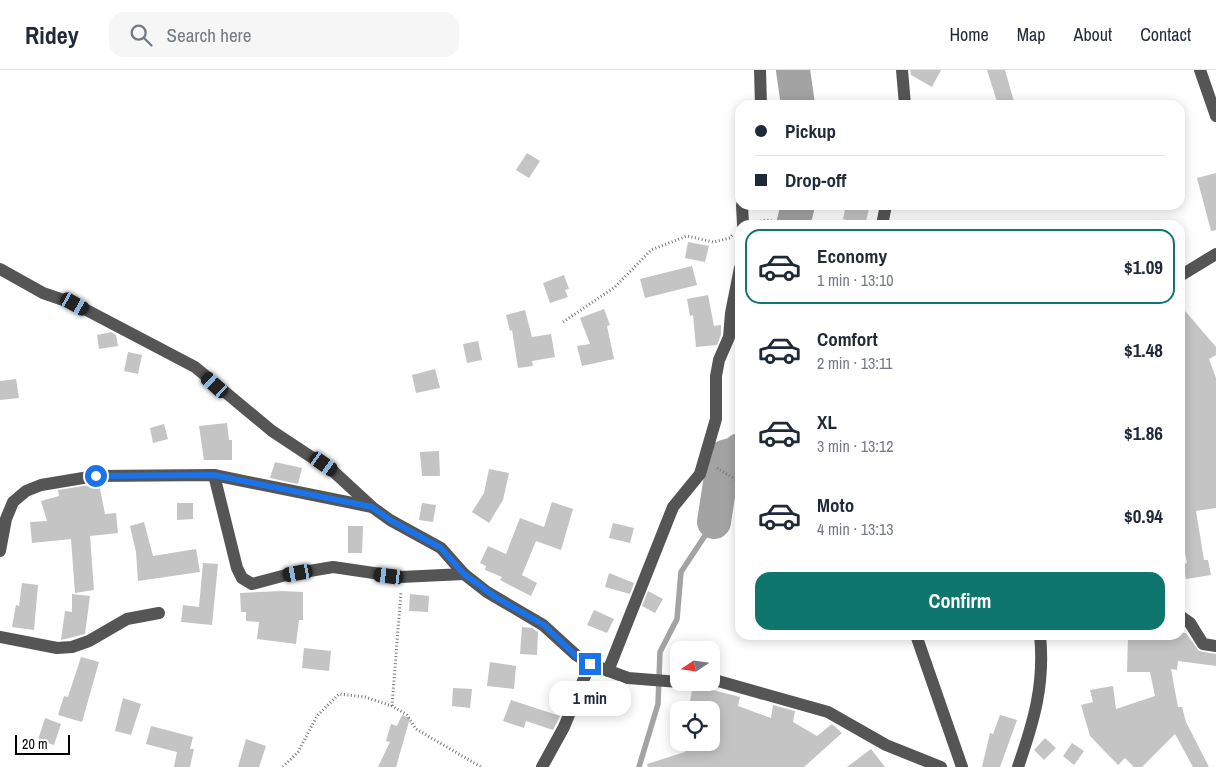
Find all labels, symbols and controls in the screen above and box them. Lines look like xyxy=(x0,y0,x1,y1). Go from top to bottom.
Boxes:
search box xyxy=(109,12,459,57)
text: Ridey xyxy=(25,19,79,51)
icon: search xyxy=(127,21,155,49)
text: Search here xyxy=(167,22,251,48)
text: Home xyxy=(949,22,989,47)
text: Map xyxy=(1017,22,1046,47)
text: About xyxy=(1074,22,1112,47)
text: Contact xyxy=(1140,22,1191,47)
text: Pickup xyxy=(785,118,836,144)
text: Drop-off xyxy=(785,167,846,193)
text: Economy xyxy=(817,243,887,269)
icon: car xyxy=(757,244,802,289)
text: $1.09 xyxy=(1124,254,1163,280)
text: 1 min · 13:10 xyxy=(817,269,894,291)
car xyxy=(58,290,91,318)
text: Comfort xyxy=(817,326,878,352)
icon: car xyxy=(757,327,802,372)
text: $1.48 xyxy=(1124,337,1163,363)
text: 2 min · 13:11 xyxy=(817,352,893,374)
car xyxy=(198,369,231,401)
text: XL xyxy=(817,409,837,435)
icon: car xyxy=(757,410,802,455)
text: $1.86 xyxy=(1124,420,1163,446)
text: 3 min · 13:12 xyxy=(817,435,894,457)
car xyxy=(307,449,340,479)
route start xyxy=(85,465,107,487)
text: Moto xyxy=(817,492,854,518)
icon: car xyxy=(757,493,802,538)
text: $0.94 xyxy=(1124,503,1163,529)
text: 4 min · 13:13 xyxy=(817,518,894,540)
car xyxy=(281,563,314,583)
car xyxy=(373,567,404,585)
button: Confirm xyxy=(755,572,1165,630)
north arrow xyxy=(670,641,720,691)
map controls xyxy=(670,641,720,751)
route end xyxy=(579,653,601,675)
callout: 1 min xyxy=(549,682,631,716)
text: 1 min xyxy=(573,687,607,709)
button: locate xyxy=(670,701,720,751)
scale bar xyxy=(15,732,70,755)
text: 20 m xyxy=(22,735,48,753)

